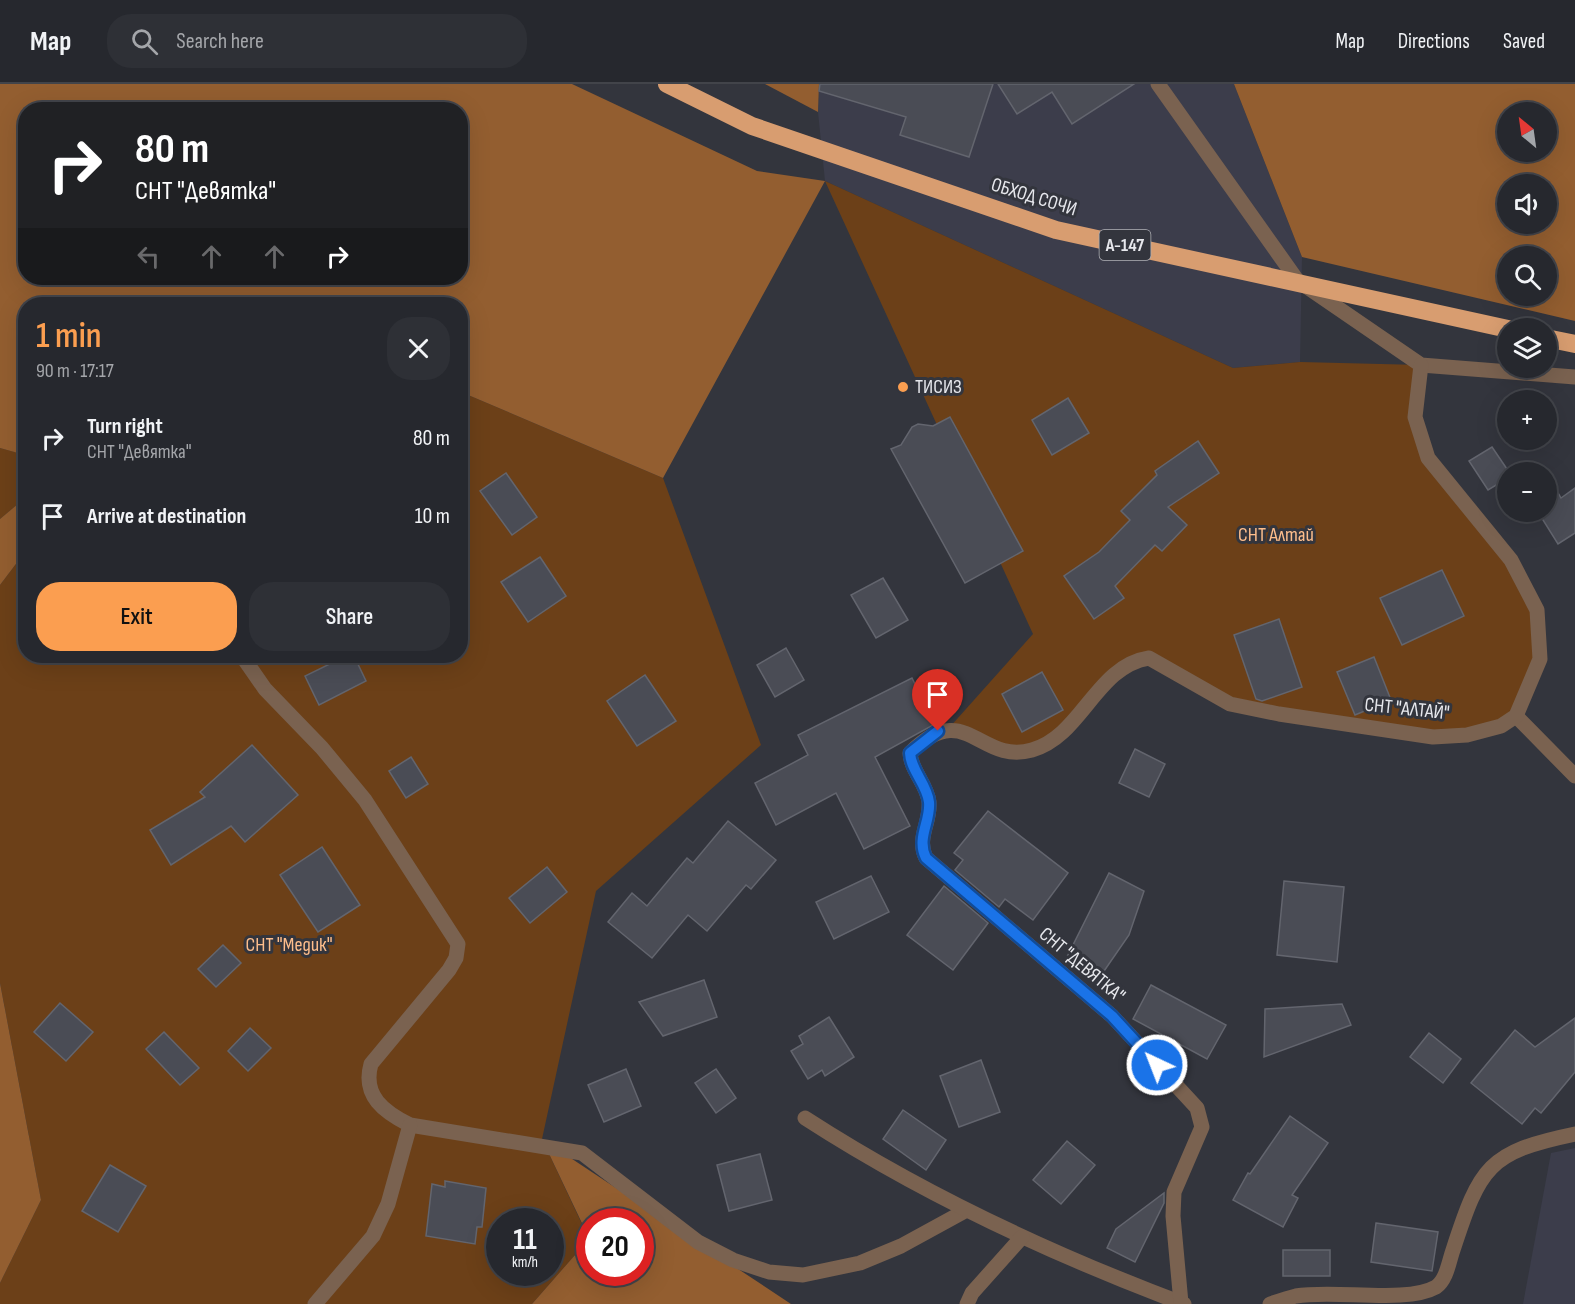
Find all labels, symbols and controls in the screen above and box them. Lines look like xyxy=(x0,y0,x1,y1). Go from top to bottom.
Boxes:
search box xyxy=(107,14,527,68)
text: Map xyxy=(30,25,71,58)
icon: search xyxy=(128,25,161,58)
text: Search here xyxy=(176,28,264,55)
text: Map xyxy=(1335,29,1365,54)
text: Directions xyxy=(1398,29,1470,54)
text: Saved xyxy=(1503,29,1545,54)
north arrow xyxy=(1497,102,1557,162)
map controls xyxy=(1497,102,1557,522)
text: 80 m xyxy=(135,124,209,175)
icon: right xyxy=(36,126,114,204)
street label: ОБХОД СОЧИ xyxy=(988,173,1080,221)
button: sound xyxy=(1497,174,1557,234)
text: СНТ "Девятка" xyxy=(135,175,276,207)
road number: А-147 xyxy=(1100,230,1150,260)
icon: left xyxy=(132,240,165,273)
icon: ahead xyxy=(195,240,228,273)
icon: ahead xyxy=(258,240,291,273)
icon: right xyxy=(321,240,354,273)
button: search xyxy=(1497,246,1557,306)
text: 1 min xyxy=(36,315,101,358)
button: close xyxy=(387,317,450,380)
button: layers xyxy=(1497,318,1557,378)
text: 90 m · 17:17 xyxy=(36,359,114,383)
place label: ТИСИЗ xyxy=(915,375,962,399)
marker: ТИСИЗ xyxy=(896,380,910,394)
button: + xyxy=(1497,390,1557,450)
text: Turn right xyxy=(87,413,163,440)
icon: right xyxy=(36,422,69,455)
text: 80 m xyxy=(413,425,450,452)
text: СНТ "Девятка" xyxy=(87,440,192,464)
button: − xyxy=(1497,462,1557,522)
icon: arrive xyxy=(36,500,69,533)
text: Arrive at destination xyxy=(87,503,246,530)
text: 10 m xyxy=(415,503,450,530)
park label: СНТ Алтай xyxy=(1238,523,1314,547)
button: Exit xyxy=(36,582,237,651)
button: Share xyxy=(249,582,450,651)
pin xyxy=(912,669,963,731)
icon: arrive xyxy=(921,678,954,711)
street label: СНТ "АЛТАЙ" xyxy=(1363,693,1451,725)
street label: СНТ "ДЕВЯТКА" xyxy=(1034,922,1130,1008)
park label: СНТ "Медик" xyxy=(246,933,332,957)
position arrow xyxy=(1125,1033,1189,1097)
speed limit sign: 20 xyxy=(576,1208,654,1286)
text: 11 xyxy=(513,1222,537,1258)
text: km/h xyxy=(512,1253,538,1272)

